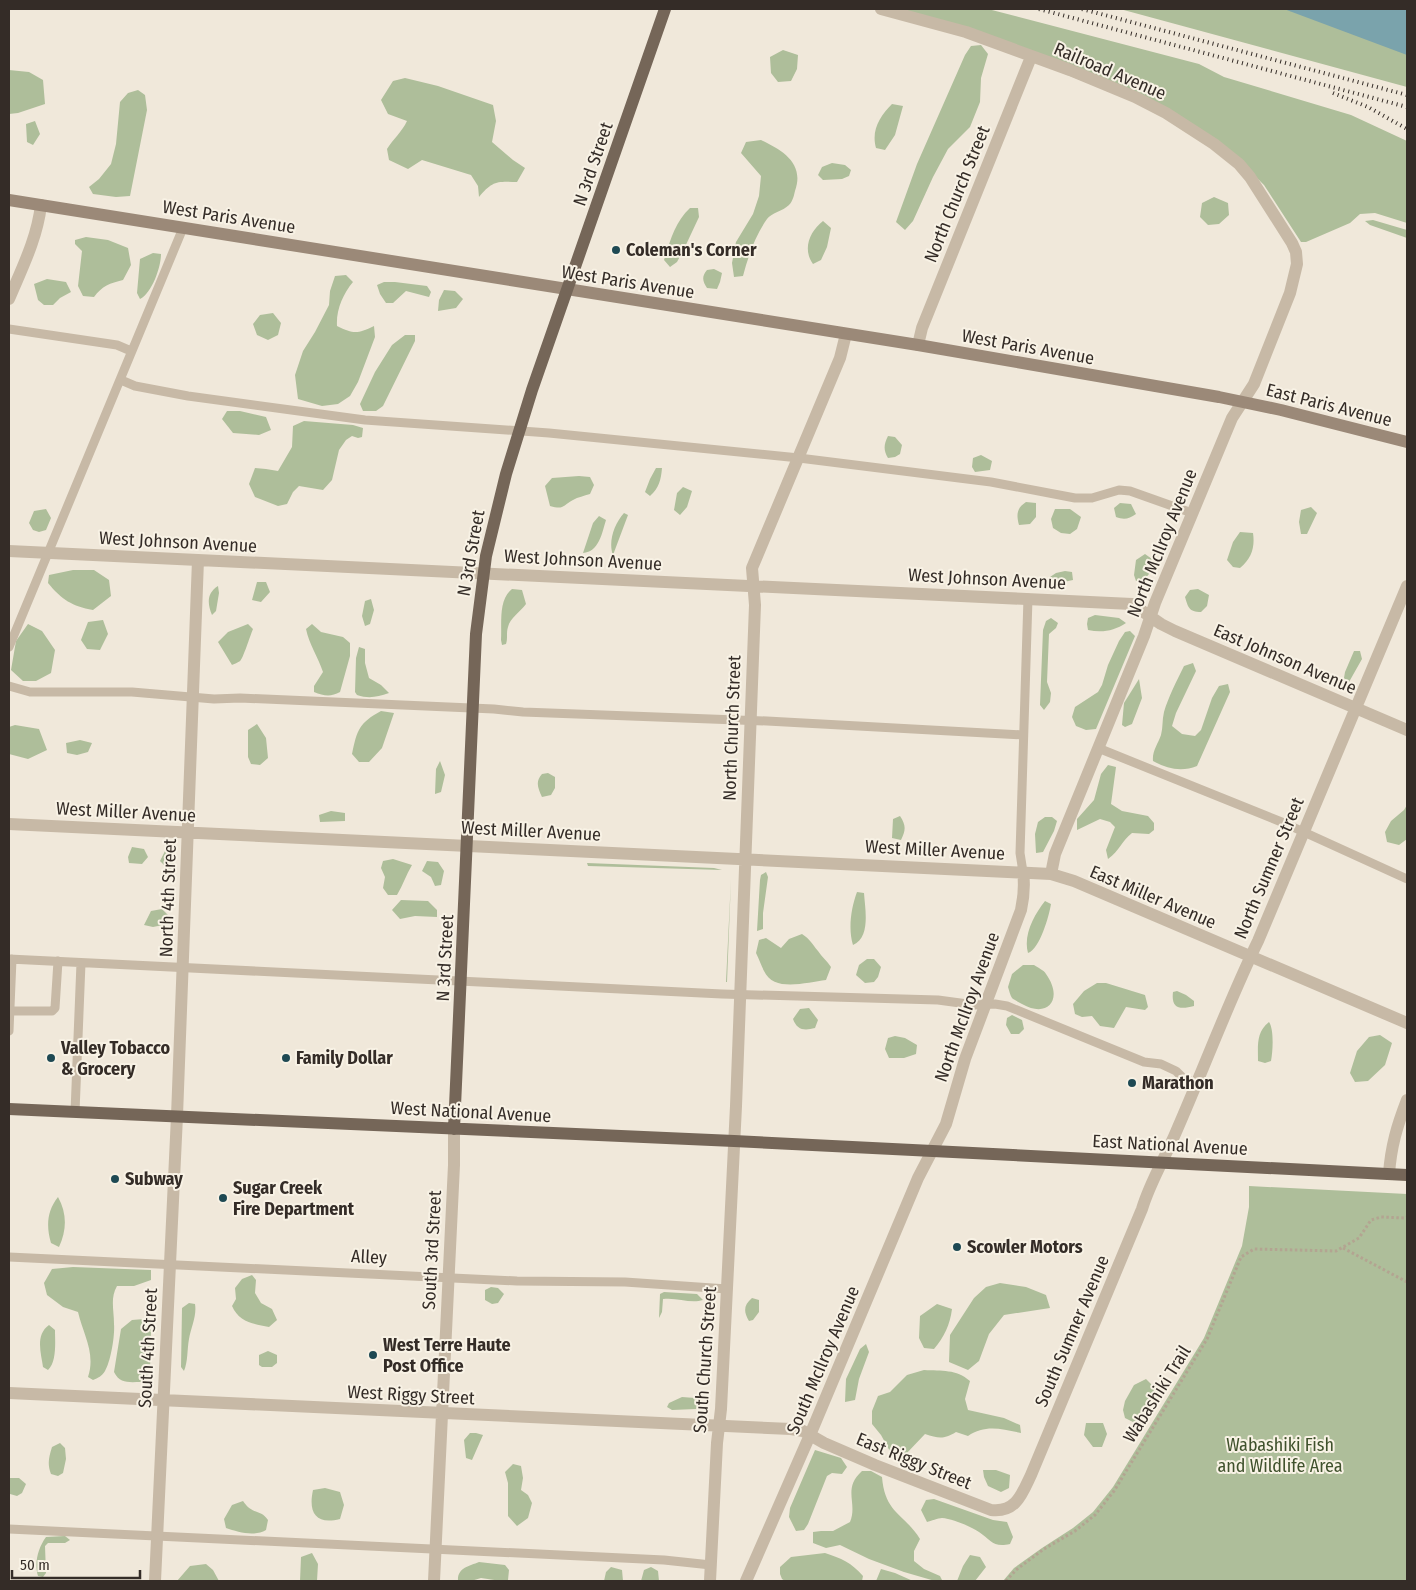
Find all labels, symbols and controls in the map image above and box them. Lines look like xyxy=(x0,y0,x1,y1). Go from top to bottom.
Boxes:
street label: Railroad Avenue xyxy=(1051,38,1169,105)
street label: N 3rd Street xyxy=(568,119,618,209)
street label: North Church Street xyxy=(920,122,995,266)
street label: West Paris Avenue xyxy=(161,196,297,238)
place label: Coleman's Corner xyxy=(626,239,757,261)
marker: Coleman's Corner xyxy=(610,244,622,256)
street label: West Paris Avenue xyxy=(560,261,696,303)
street label: West Paris Avenue xyxy=(960,325,1096,369)
street label: East Paris Avenue xyxy=(1264,379,1394,431)
street label: North McIlroy Avenue xyxy=(1122,466,1202,620)
street label: N 3rd Street xyxy=(453,508,489,598)
street label: West Johnson Avenue xyxy=(98,527,258,557)
street label: West Johnson Avenue xyxy=(503,545,663,575)
street label: West Johnson Avenue xyxy=(907,564,1067,594)
street label: East Johnson Avenue xyxy=(1210,619,1360,699)
street label: North Church Street xyxy=(718,655,746,801)
street label: North Sumner Street xyxy=(1229,794,1309,942)
street label: West Miller Avenue xyxy=(55,797,197,827)
street label: West Miller Avenue xyxy=(460,816,602,846)
street label: West Miller Avenue xyxy=(864,835,1006,865)
street label: North 4th Street xyxy=(155,838,181,958)
street label: East Miller Avenue xyxy=(1087,861,1220,934)
street label: N 3rd Street xyxy=(432,914,458,1002)
street label: North McIlroy Avenue xyxy=(930,929,1004,1085)
place label: Valley Tobacco & Grocery xyxy=(60,1037,171,1080)
place label: Family Dollar xyxy=(296,1047,393,1069)
marker: Valley Tobacco & Grocery xyxy=(45,1052,57,1064)
marker: Family Dollar xyxy=(280,1052,292,1064)
place label: Marathon xyxy=(1142,1072,1214,1094)
marker: Marathon xyxy=(1126,1077,1138,1089)
street label: West National Avenue xyxy=(390,1097,552,1127)
street label: East National Avenue xyxy=(1092,1130,1248,1160)
place label: Subway xyxy=(125,1168,183,1190)
marker: Subway xyxy=(109,1173,121,1185)
place label: Sugar Creek Fire Department xyxy=(233,1177,355,1220)
street label: South 3rd Street xyxy=(418,1190,446,1310)
marker: Sugar Creek Fire Department xyxy=(217,1192,229,1204)
place label: Scowler Motors xyxy=(967,1236,1083,1258)
marker: Scowler Motors xyxy=(951,1241,963,1253)
street label: Alley xyxy=(351,1245,387,1269)
street label: South Sumner Avenue xyxy=(1030,1252,1114,1410)
street label: South McIlroy Avenue xyxy=(782,1282,864,1437)
street label: South Church Street xyxy=(689,1286,721,1434)
street label: South 4th Street xyxy=(134,1287,162,1408)
place label: West Terre Haute Post Office xyxy=(383,1334,511,1377)
street label: Wabashiki Trail xyxy=(1118,1341,1196,1447)
marker: West Terre Haute Post Office xyxy=(367,1349,379,1361)
street label: West Riggy Street xyxy=(347,1381,475,1409)
street label: East Riggy Street xyxy=(853,1428,975,1494)
park label: Wabashiki Fish and Wildlife Area xyxy=(1217,1434,1343,1477)
scale bar xyxy=(12,1548,140,1580)
text: 50 m xyxy=(20,1556,50,1574)

